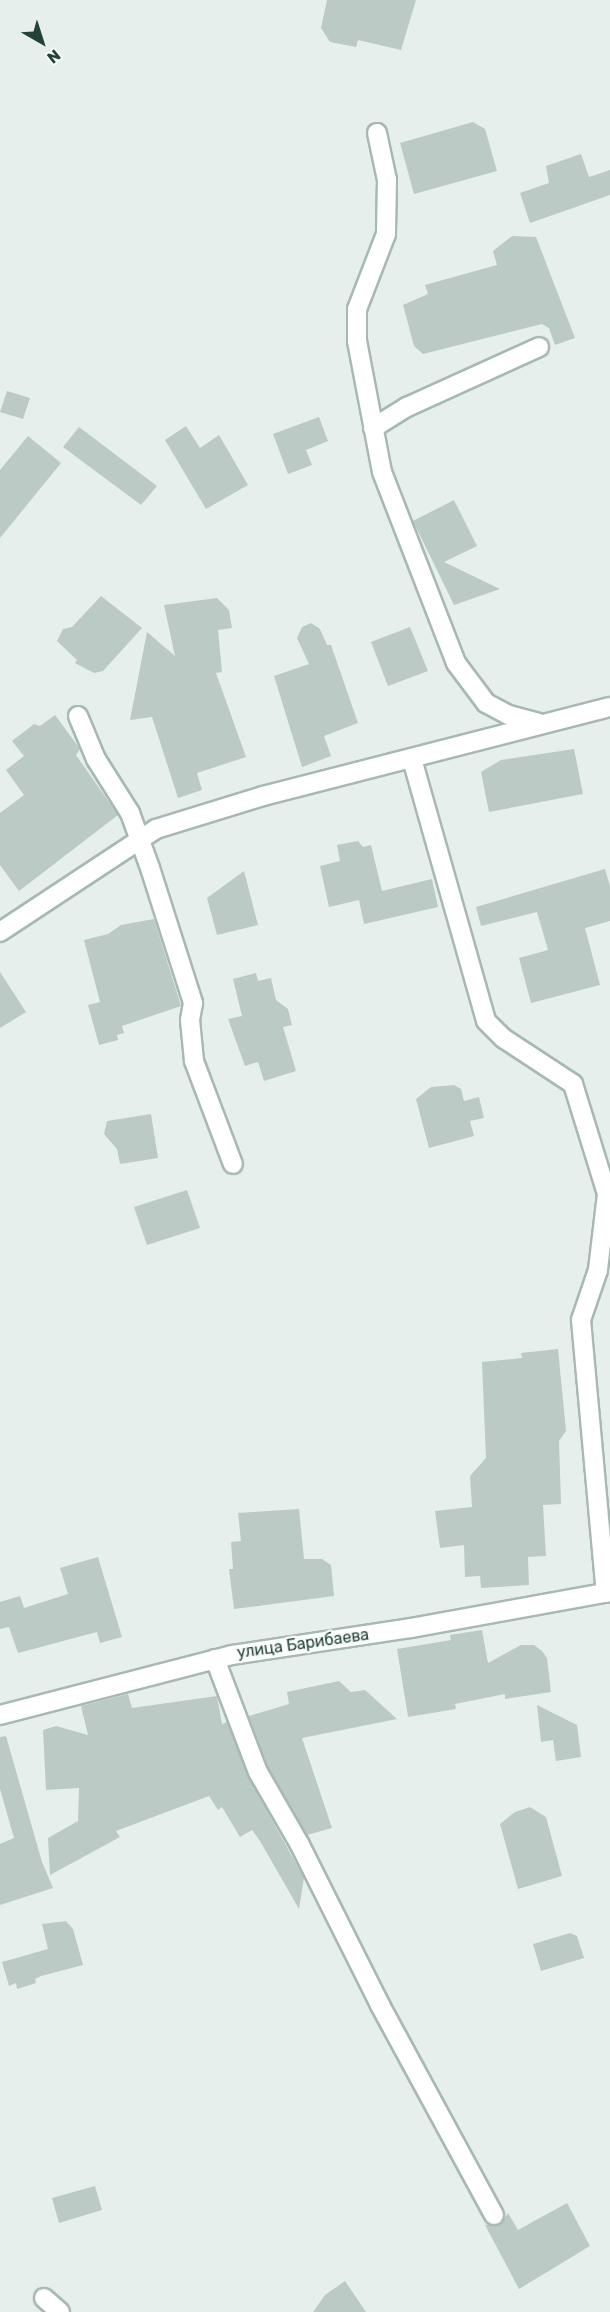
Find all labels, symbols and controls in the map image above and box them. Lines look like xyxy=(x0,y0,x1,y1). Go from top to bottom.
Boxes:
north arrow xyxy=(12,12,72,72)
text: N xyxy=(43,45,64,67)
street label: улица Барибаева xyxy=(236,1625,370,1663)

